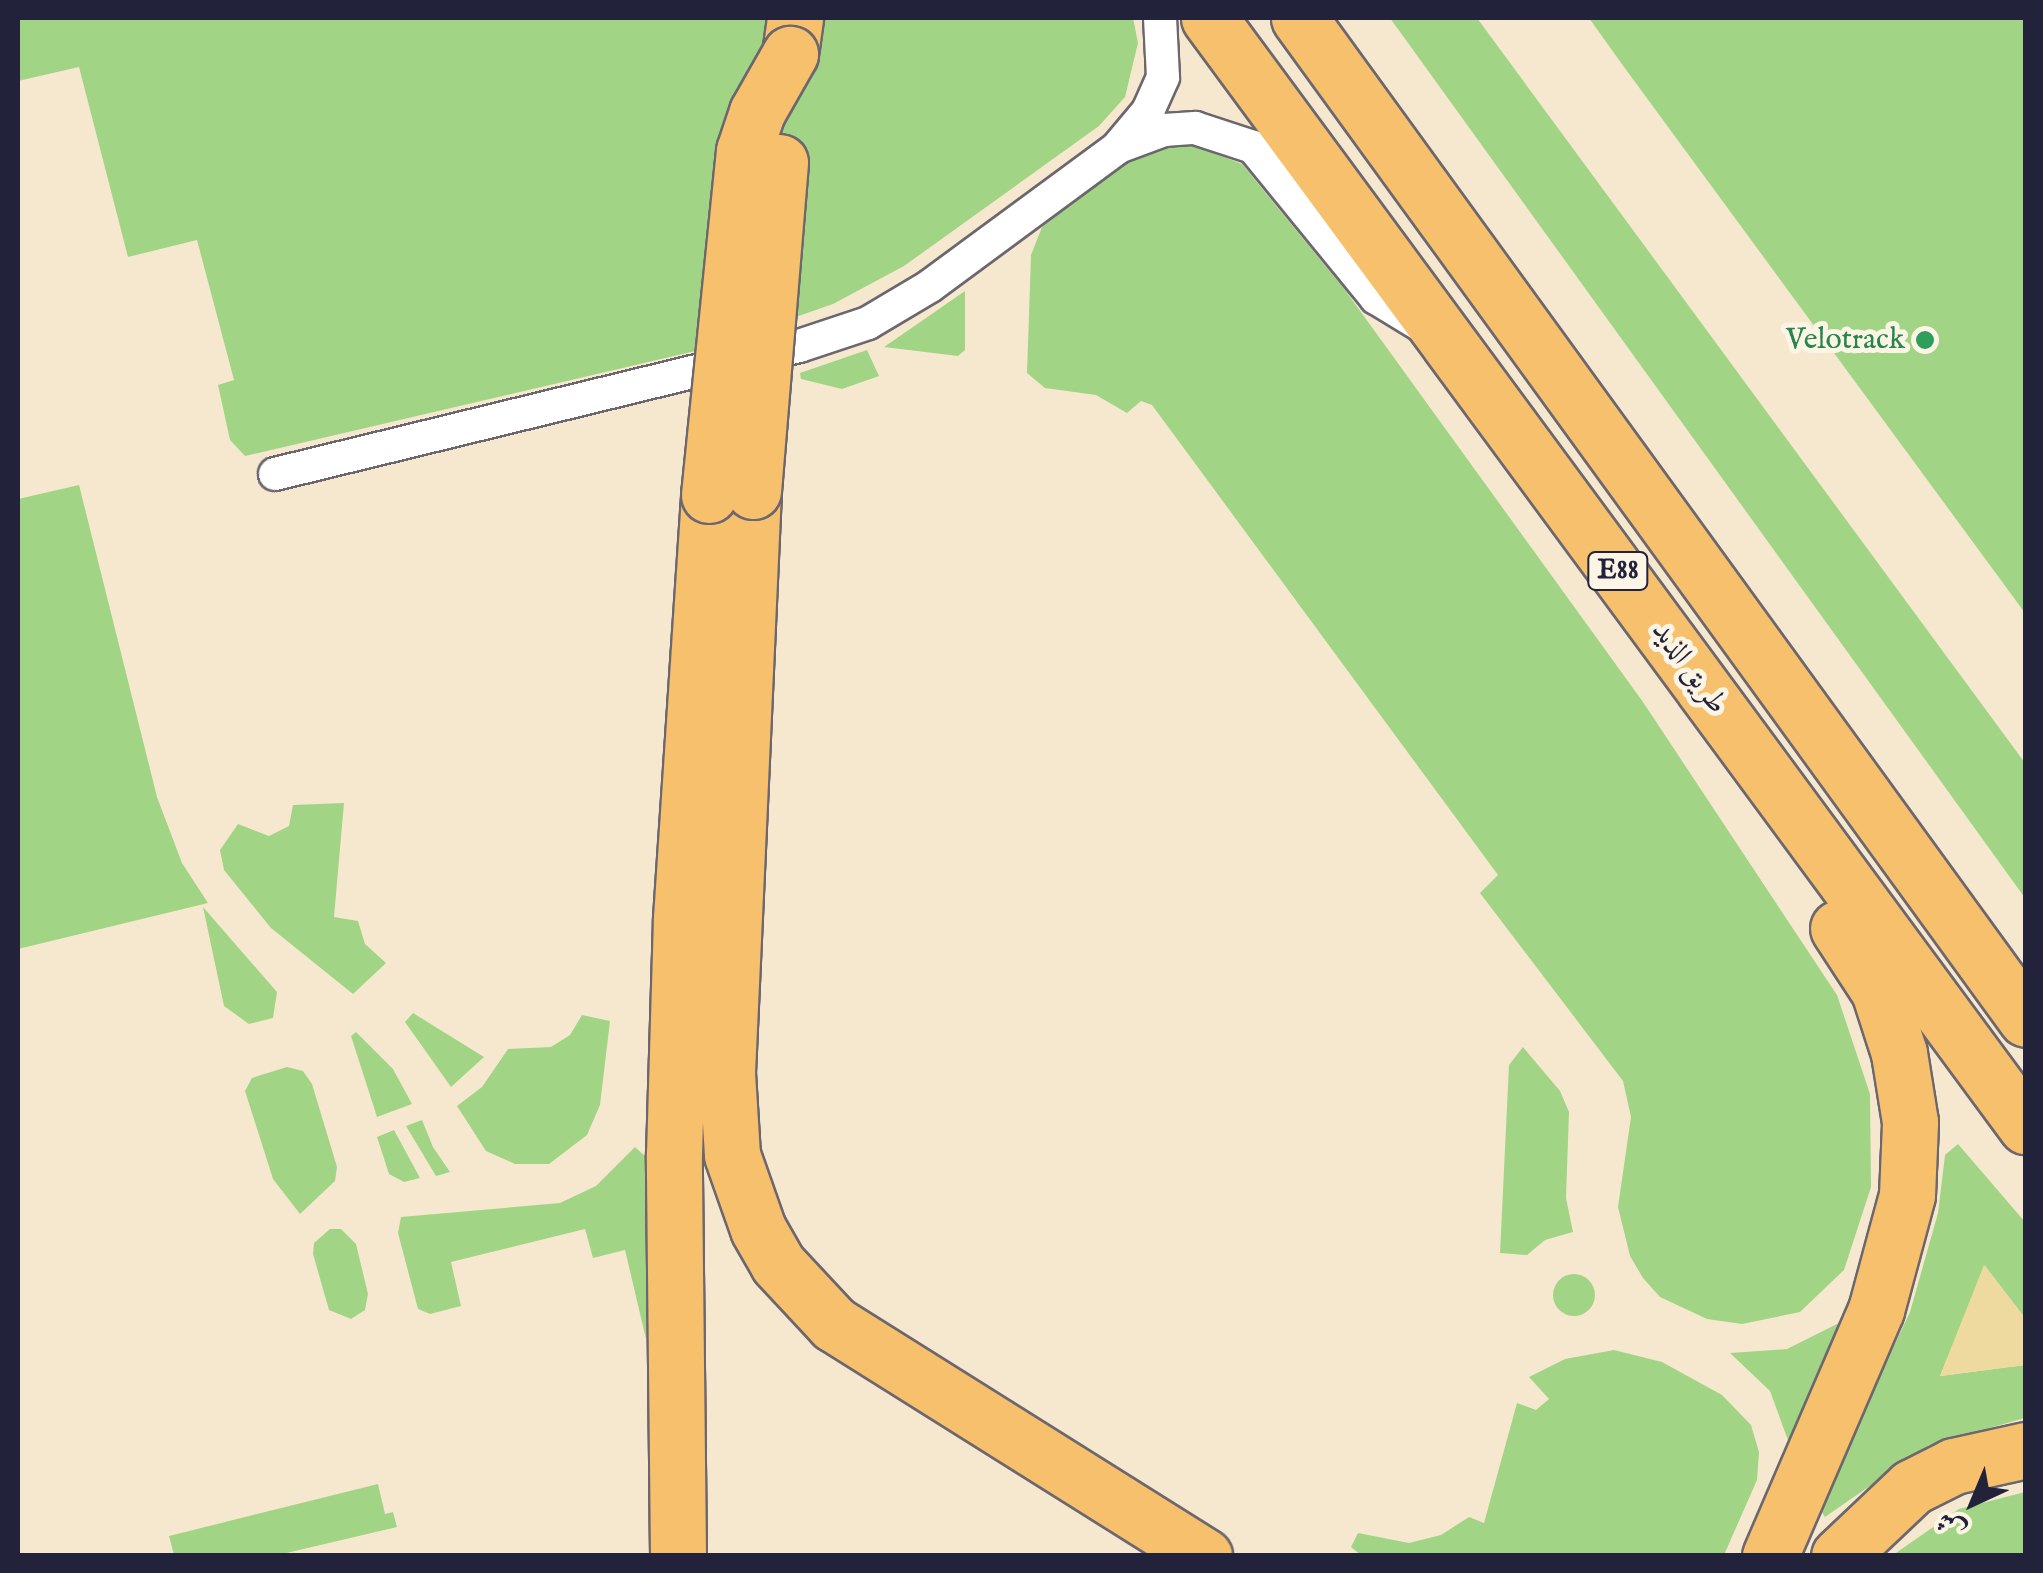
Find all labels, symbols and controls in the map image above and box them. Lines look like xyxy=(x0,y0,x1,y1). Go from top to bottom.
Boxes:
place label: Velotrack xyxy=(1786,322,1905,358)
marker: Velotrack xyxy=(1914,329,1936,351)
road number: E88 xyxy=(1586,548,1650,594)
street label: طريق الذيد xyxy=(1643,614,1735,722)
north arrow xyxy=(1923,1453,2023,1553)
text: ش xyxy=(1930,1503,1974,1547)

